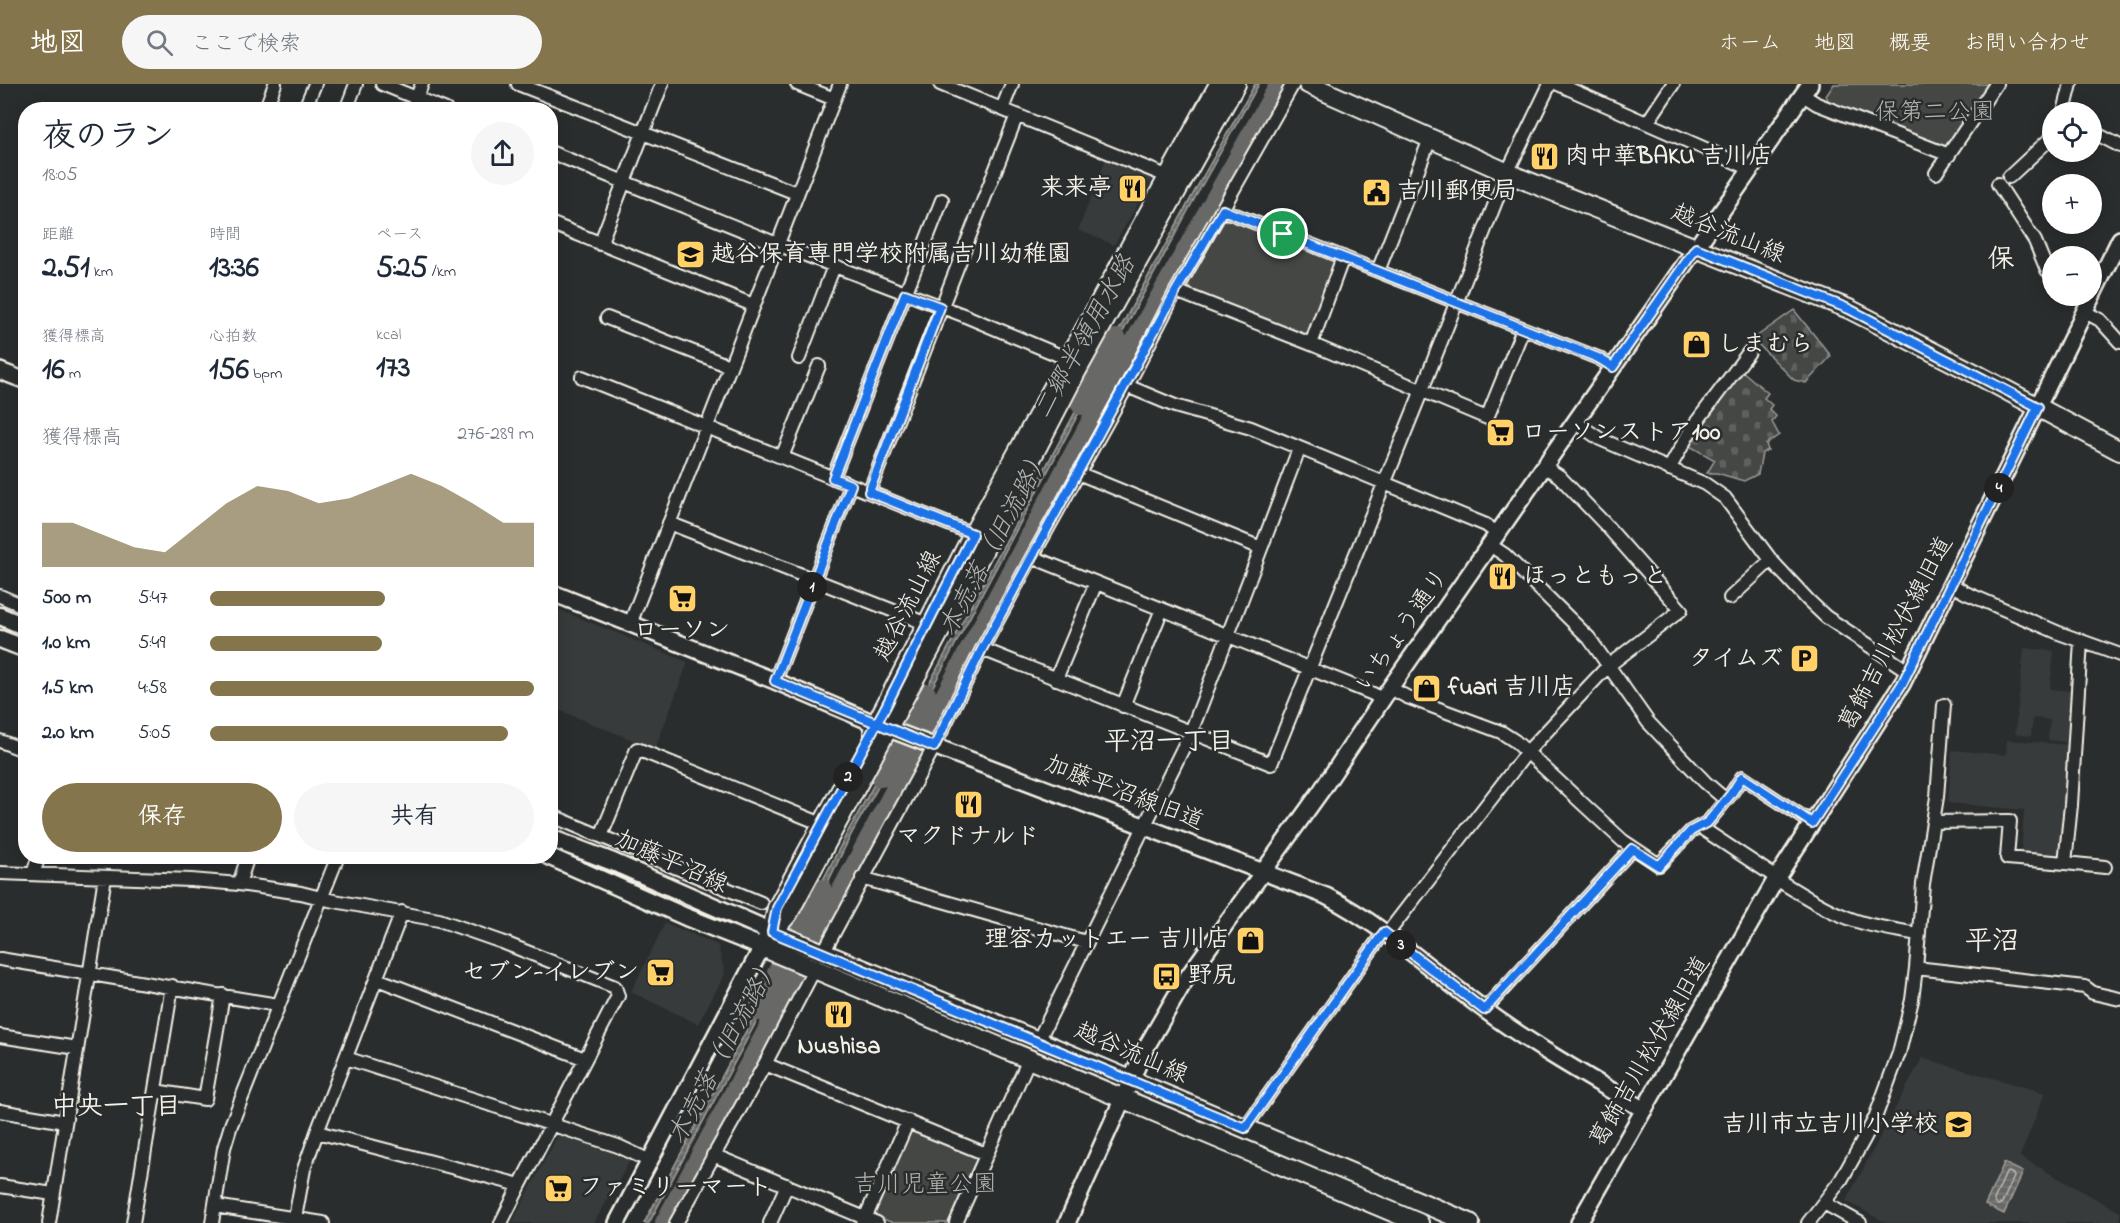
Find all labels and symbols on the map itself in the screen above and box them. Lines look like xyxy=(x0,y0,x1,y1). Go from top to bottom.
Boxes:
park label: 保第二公園 xyxy=(1875,96,1995,131)
place label: 肉中華BAKU 吉川店 xyxy=(1565,140,1773,175)
restaurant icon: 肉中華BAKU 吉川店 xyxy=(1528,141,1560,173)
place label: 来来亭 xyxy=(1040,172,1112,207)
restaurant icon: 来来亭 xyxy=(1117,173,1149,205)
place label: 吉川郵便局 xyxy=(1397,175,1517,210)
public building icon: 吉川郵便局 xyxy=(1360,176,1392,208)
street label: 越谷流山線 xyxy=(1666,196,1790,274)
pin xyxy=(1257,208,1308,259)
place label: 越谷保育専門学校附属吉川幼稚園 xyxy=(711,238,1071,273)
school or university icon: 越谷保育専門学校附属吉川幼稚園 xyxy=(674,239,706,271)
district label: 保 xyxy=(1988,241,2015,280)
water label: 二郷半領用水路 xyxy=(1025,247,1148,427)
place label: しまむら xyxy=(1718,328,1814,363)
shop icon: しまむら xyxy=(1681,329,1713,361)
place label: ローソンストア100 xyxy=(1522,416,1721,451)
supermarket icon: ローソンストア100 xyxy=(1485,417,1517,449)
water label: 木売落（旧流路） xyxy=(930,442,1062,644)
pin: 4 xyxy=(1984,473,2014,503)
street label: 葛飾吉川松伏線旧道 xyxy=(1831,530,1963,738)
street label: 越谷流山線 xyxy=(866,545,952,667)
place label: ほっともっと xyxy=(1523,560,1667,595)
restaurant icon: ほっともっと xyxy=(1486,561,1518,593)
street label: いちょう通り xyxy=(1347,562,1459,700)
pin: 1 xyxy=(797,572,827,602)
supermarket icon: ローソン xyxy=(666,582,698,614)
place label: ローソン xyxy=(634,614,730,649)
place label: タイムズ xyxy=(1689,642,1783,677)
parking icon: タイムズ xyxy=(1788,643,1820,675)
place label: fuari 吉川店 xyxy=(1447,671,1576,706)
shop icon: fuari 吉川店 xyxy=(1411,672,1443,704)
district label: 平沼一丁目 xyxy=(1104,724,1234,762)
street label: 加藤平沼線旧道 xyxy=(1039,748,1209,840)
pin: 2 xyxy=(833,762,863,792)
restaurant icon: マクドナルド xyxy=(952,788,984,820)
place label: マクドナルド xyxy=(896,820,1040,855)
street label: 加藤平沼線 xyxy=(609,823,733,903)
place label: 理容カットエー 吉川店 xyxy=(984,923,1230,958)
district label: 平沼 xyxy=(1965,923,2019,962)
shop icon: 理容カットエー 吉川店 xyxy=(1235,924,1267,956)
pin: 3 xyxy=(1386,930,1416,960)
water label: 木売落（旧流路） xyxy=(659,950,791,1152)
street label: 葛飾吉川松伏線旧道 xyxy=(1582,950,1720,1154)
place label: セブン-イレブン xyxy=(462,956,639,991)
supermarket icon: セブン-イレブン xyxy=(644,957,676,989)
place label: 野尻 xyxy=(1188,959,1236,994)
bus stop icon: 野尻 xyxy=(1151,960,1183,992)
restaurant icon: Nushisa xyxy=(823,998,855,1030)
street label: 越谷流山線 xyxy=(1069,1014,1193,1094)
place label: Nushisa xyxy=(798,1030,881,1065)
district label: 中央一丁目 xyxy=(51,1089,181,1127)
place label: 吉川市立吉川小学校 xyxy=(1722,1108,1938,1143)
school or university icon: 吉川市立吉川小学校 xyxy=(1943,1109,1975,1141)
park label: 吉川児童公園 xyxy=(853,1168,997,1203)
place label: ファミリーマート xyxy=(579,1171,772,1206)
supermarket icon: ファミリーマート xyxy=(542,1172,574,1204)

